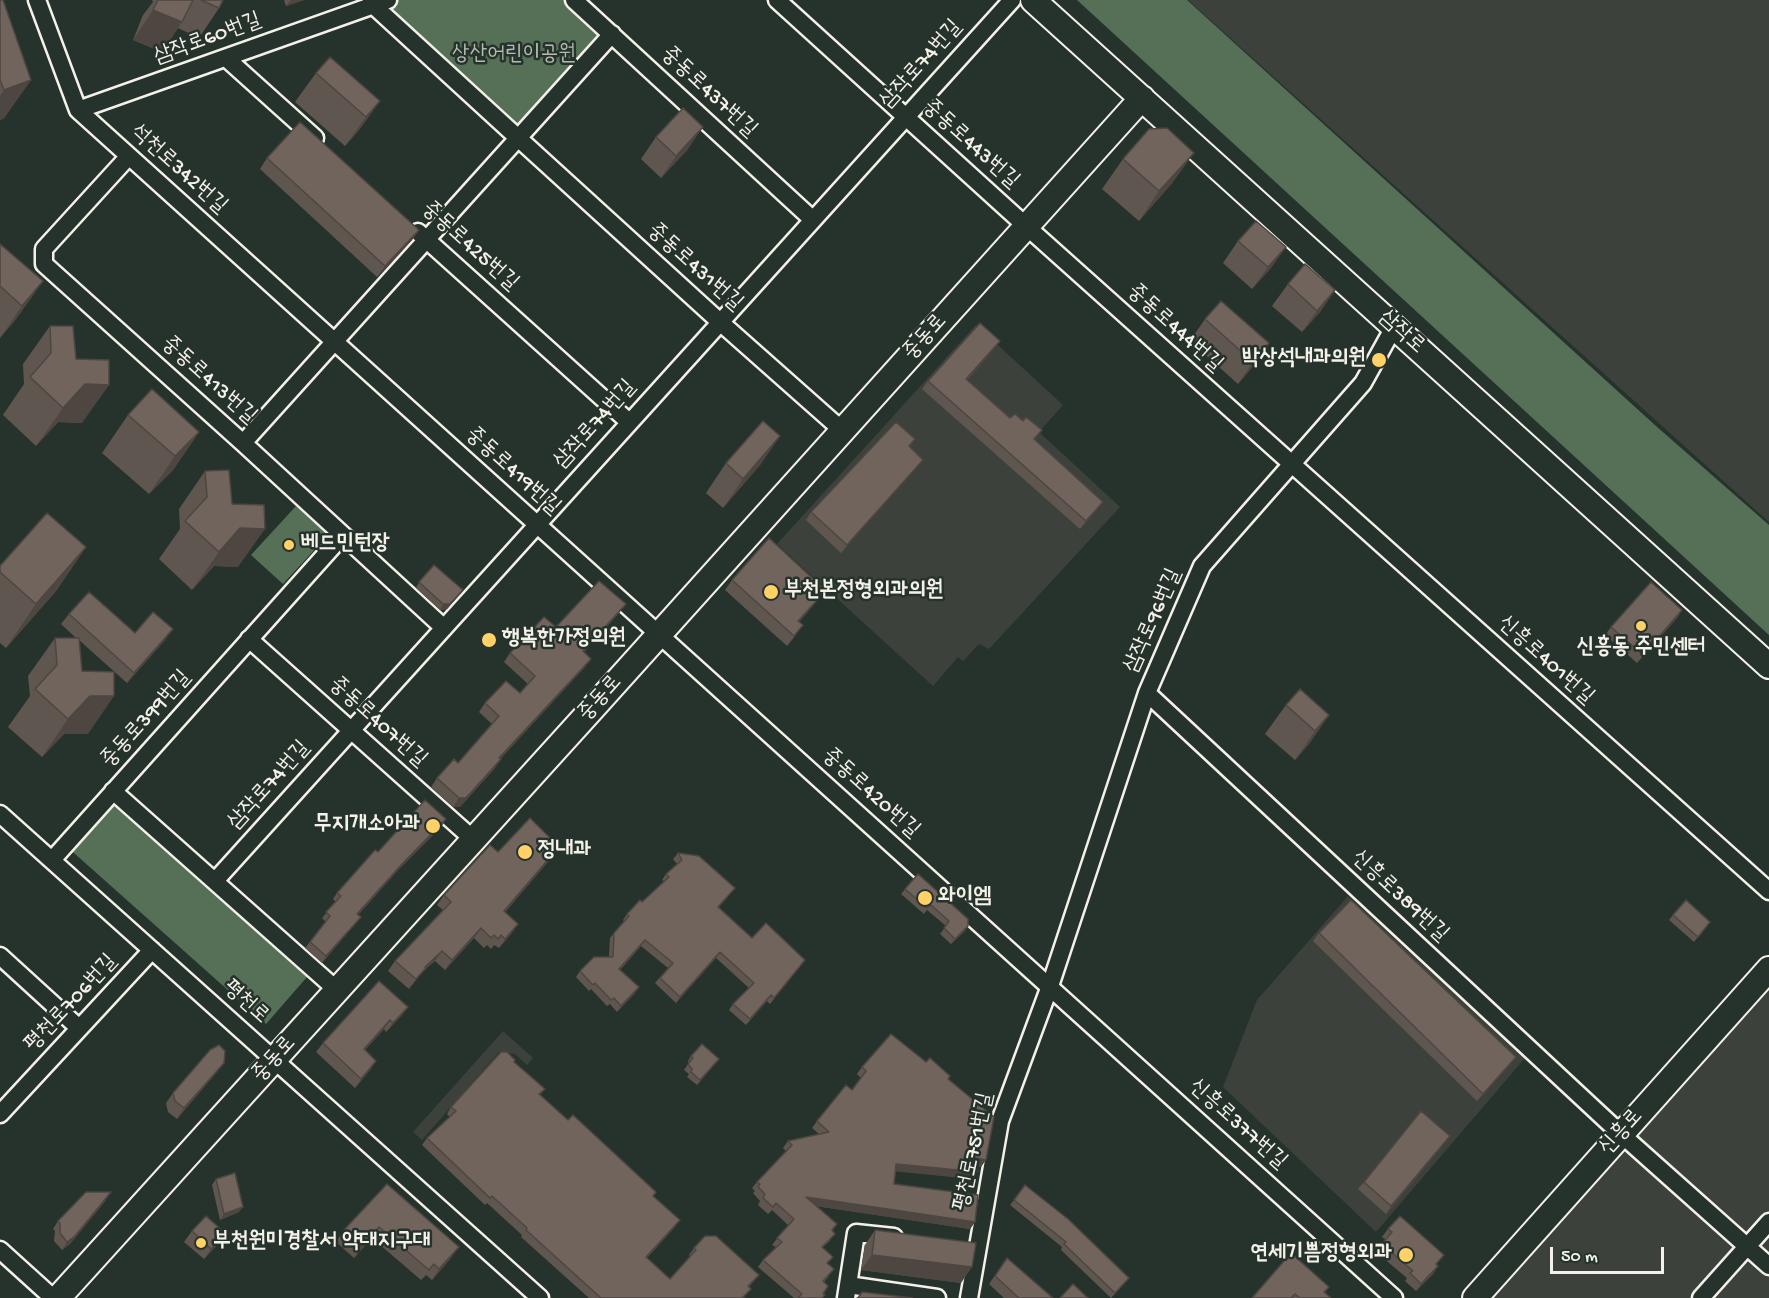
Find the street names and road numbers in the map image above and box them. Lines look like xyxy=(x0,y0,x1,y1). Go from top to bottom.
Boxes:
street label: 삼작로60번길 xyxy=(151,8,265,72)
street label: 삼작로74번길 xyxy=(875,15,969,115)
street label: 중동로437번길 xyxy=(654,42,762,144)
street label: 중동로443번길 xyxy=(916,95,1024,195)
street label: 석천로342번길 xyxy=(124,120,232,220)
street label: 중동로425번길 xyxy=(415,197,523,297)
street label: 중동로431번길 xyxy=(641,218,747,318)
street label: 중동로444번길 xyxy=(1121,279,1227,379)
street label: 삼작로 xyxy=(1372,305,1430,361)
street label: 중동로 xyxy=(898,309,954,367)
street label: 중동로413번길 xyxy=(155,331,261,431)
street label: 삼작로74번길 xyxy=(549,375,643,475)
street label: 중동로419번길 xyxy=(459,422,565,522)
street label: 삼작로96번길 xyxy=(1119,565,1189,677)
street label: 신흥로401번길 xyxy=(1491,611,1599,711)
street label: 중동로399번길 xyxy=(96,666,198,774)
street label: 중동로 xyxy=(573,670,629,728)
street label: 중동로407번길 xyxy=(323,672,431,774)
street label: 삼작로74번길 xyxy=(223,736,317,836)
street label: 중동로420번길 xyxy=(816,743,924,845)
street label: 신흥로389번길 xyxy=(1345,845,1453,949)
street label: 평천로706번길 xyxy=(20,950,124,1058)
street label: 평천로 xyxy=(216,975,274,1031)
street label: 중동로 xyxy=(247,1031,303,1089)
street label: 신흥로377번길 xyxy=(1183,1074,1291,1176)
street label: 평천로751번길 xyxy=(950,1090,1000,1214)
street label: 신흥로 xyxy=(1594,1104,1650,1162)

